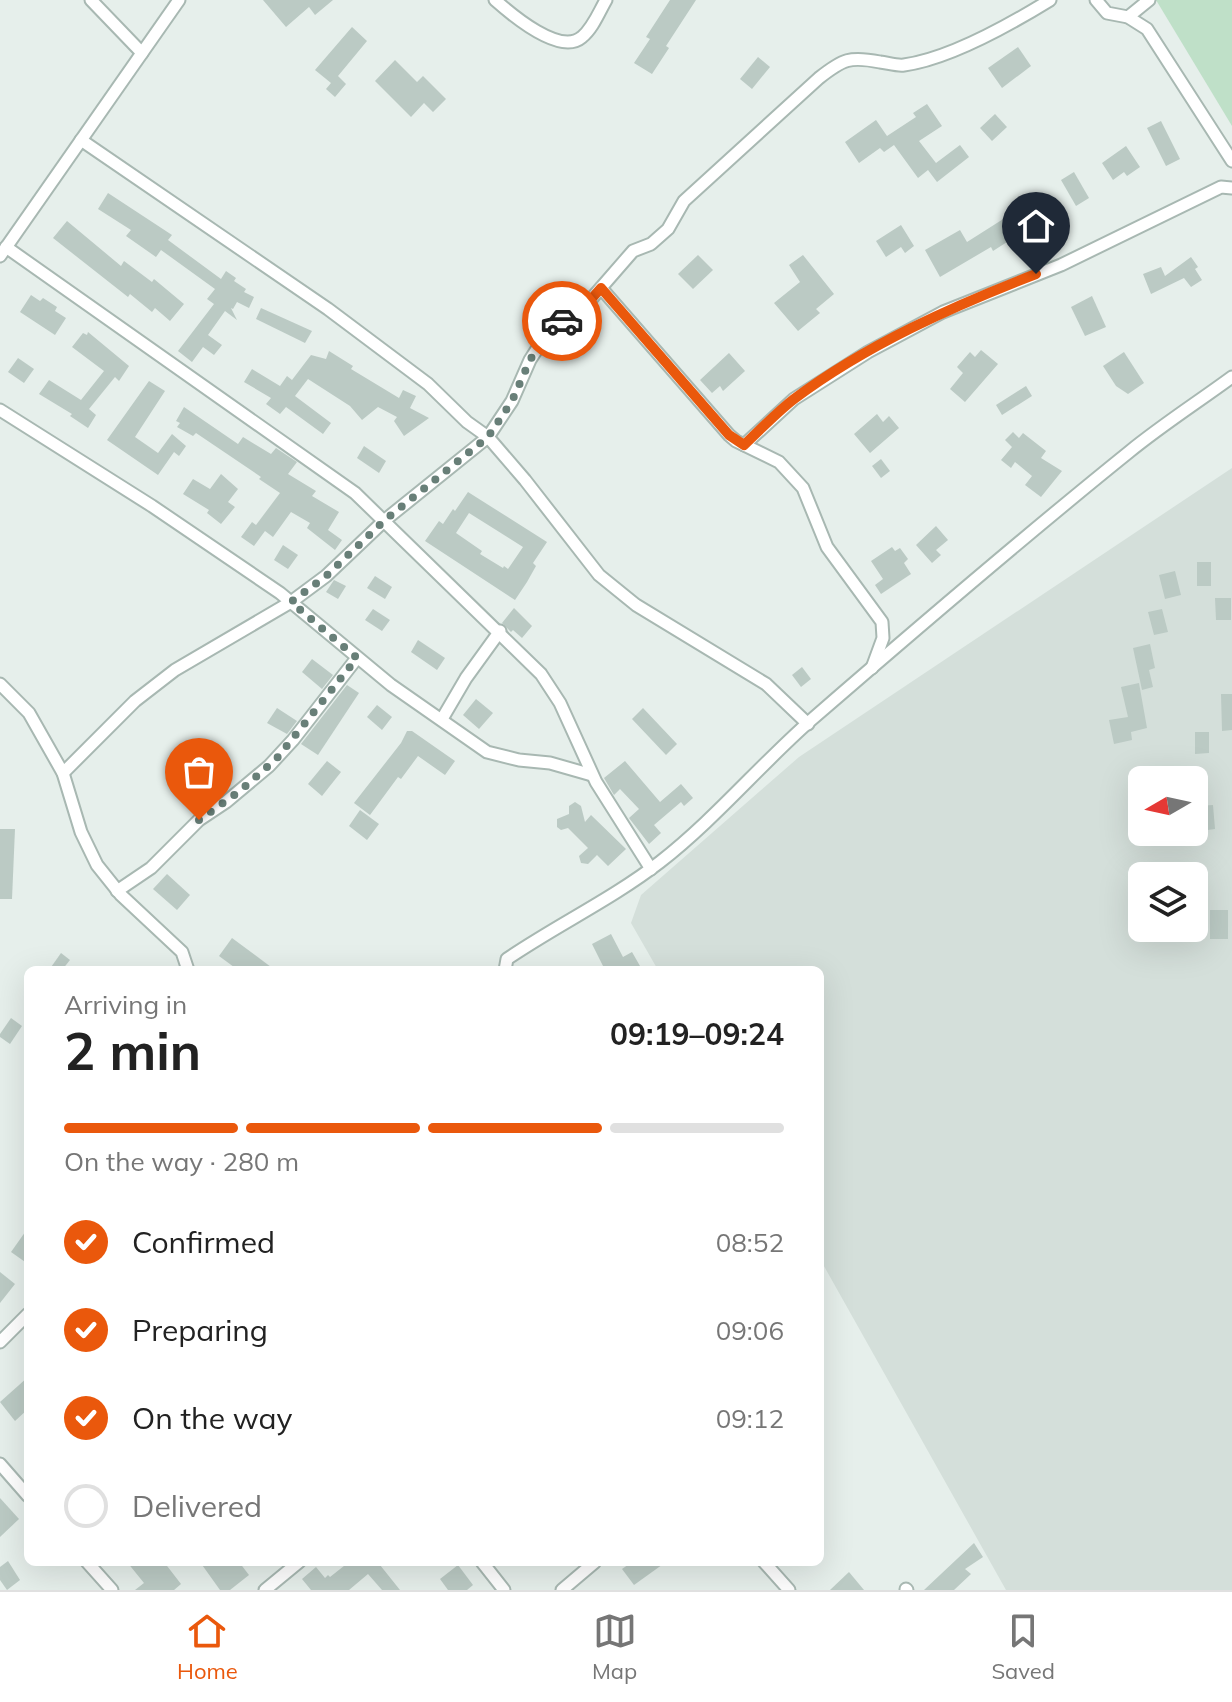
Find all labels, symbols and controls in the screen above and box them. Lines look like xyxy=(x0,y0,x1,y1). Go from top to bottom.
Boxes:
pin xyxy=(1002,192,1070,274)
icon: home xyxy=(1014,204,1058,248)
courier xyxy=(522,281,602,361)
icon: car xyxy=(540,299,584,343)
pin xyxy=(165,738,233,820)
icon: bag xyxy=(177,750,221,794)
north arrow xyxy=(1128,766,1208,846)
map controls xyxy=(1128,766,1208,942)
button: layers xyxy=(1128,862,1208,942)
text: Arriving in xyxy=(64,988,187,1021)
text: 09:19–09:24 xyxy=(610,1015,784,1053)
text: 2 min xyxy=(64,1018,201,1083)
text: On the way · 280 m xyxy=(64,1145,299,1178)
icon: check xyxy=(64,1220,108,1264)
text: Confirmed xyxy=(132,1223,275,1261)
text: 08:52 xyxy=(716,1226,784,1259)
icon: check xyxy=(64,1308,108,1352)
text: Preparing xyxy=(132,1311,268,1349)
text: 09:06 xyxy=(716,1314,784,1347)
icon: check xyxy=(64,1396,108,1440)
text: On the way xyxy=(132,1399,292,1437)
text: 09:12 xyxy=(716,1402,784,1435)
text: Delivered xyxy=(132,1487,262,1525)
tab: Home xyxy=(177,1609,238,1685)
tab: Map xyxy=(592,1609,637,1685)
tab: Saved xyxy=(991,1609,1055,1685)

